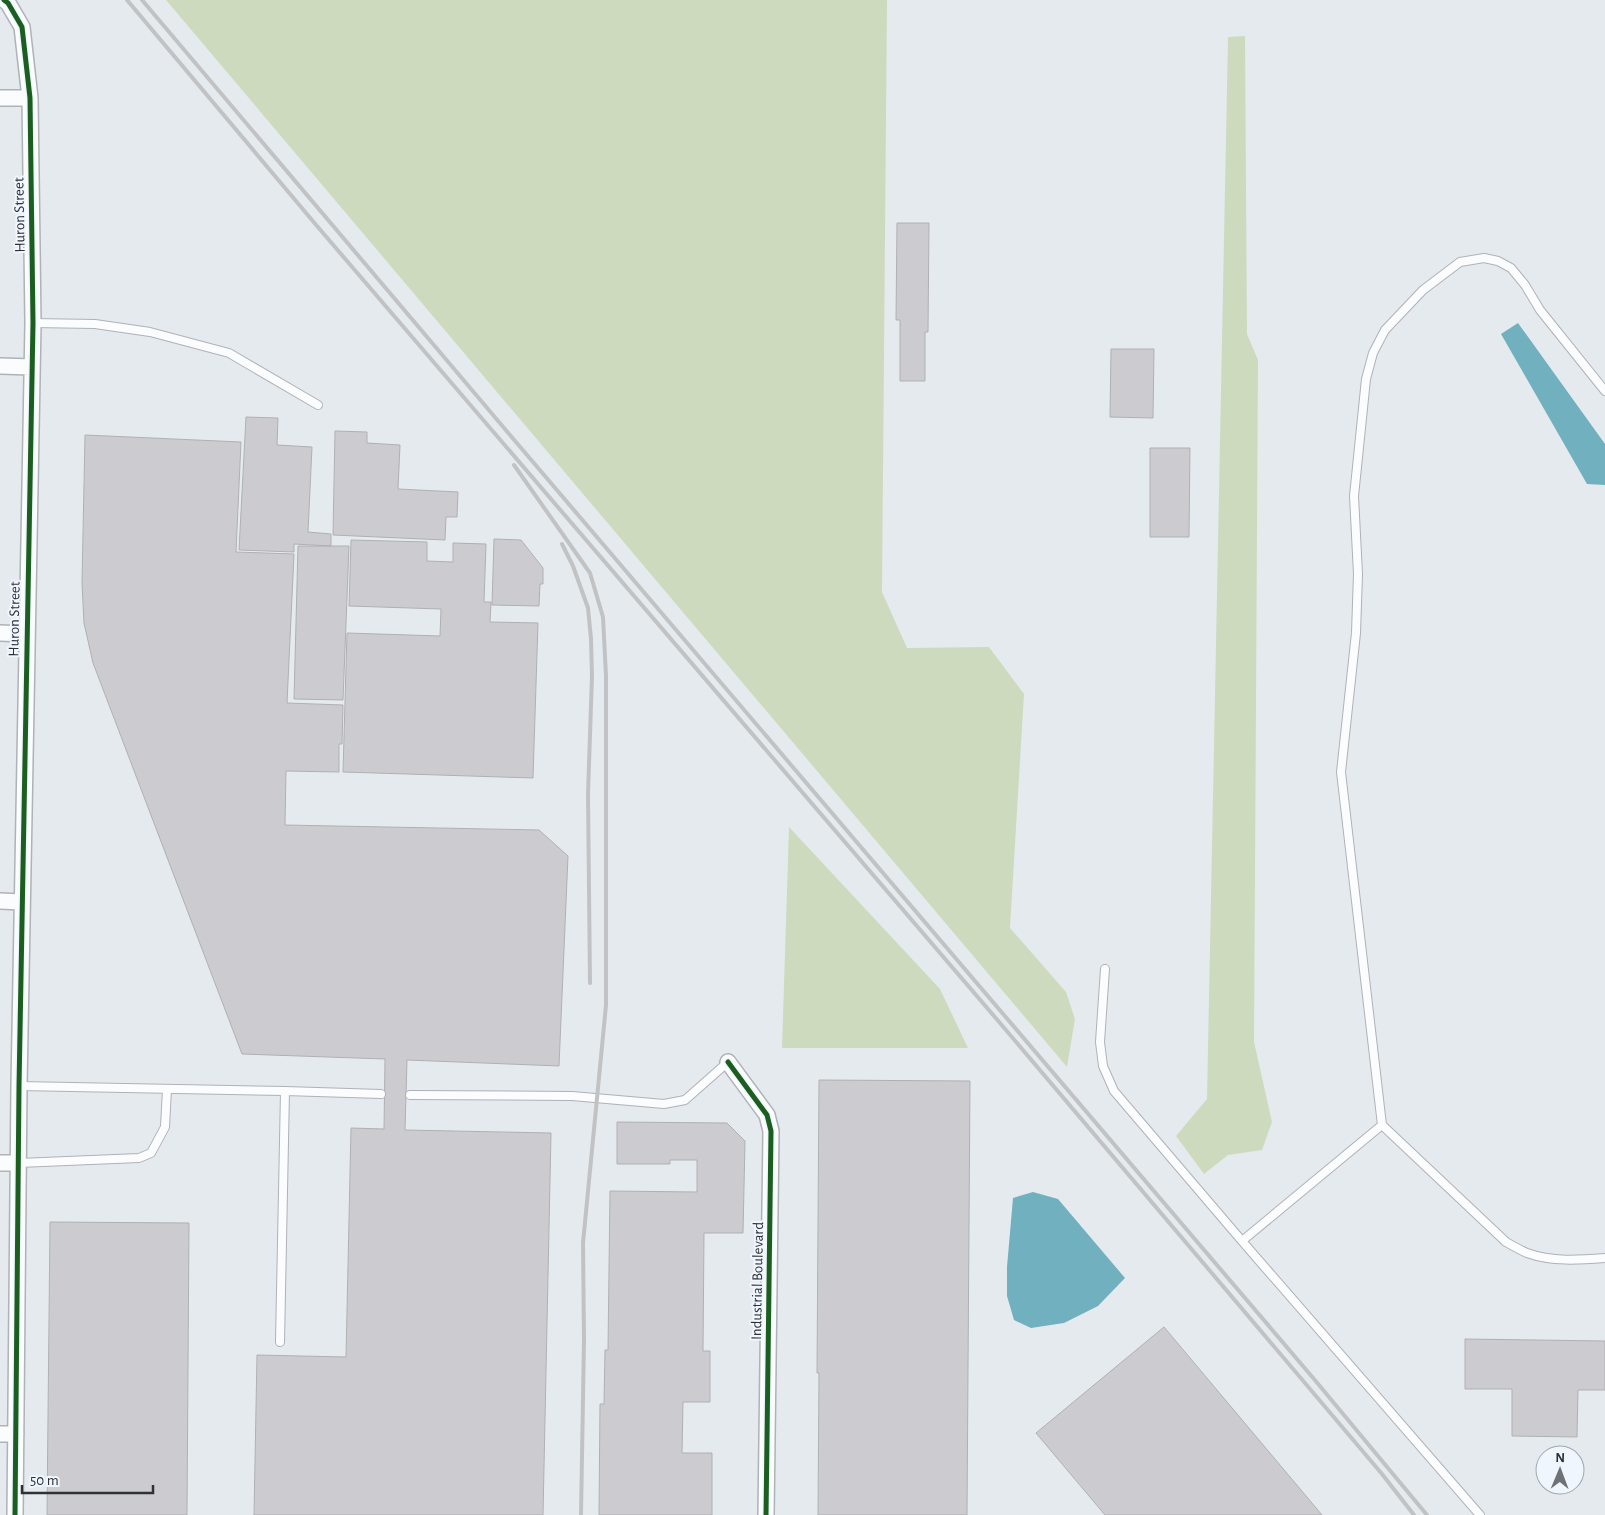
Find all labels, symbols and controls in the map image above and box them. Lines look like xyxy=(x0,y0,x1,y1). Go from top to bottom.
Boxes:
street label: Huron Street xyxy=(11,177,28,253)
street label: Huron Street xyxy=(6,581,23,657)
street label: Industrial Boulevard xyxy=(749,1222,766,1340)
north arrow xyxy=(1535,1445,1585,1495)
text: N xyxy=(1555,1451,1565,1465)
scale bar xyxy=(22,1462,154,1494)
text: 50 m xyxy=(30,1473,59,1488)

